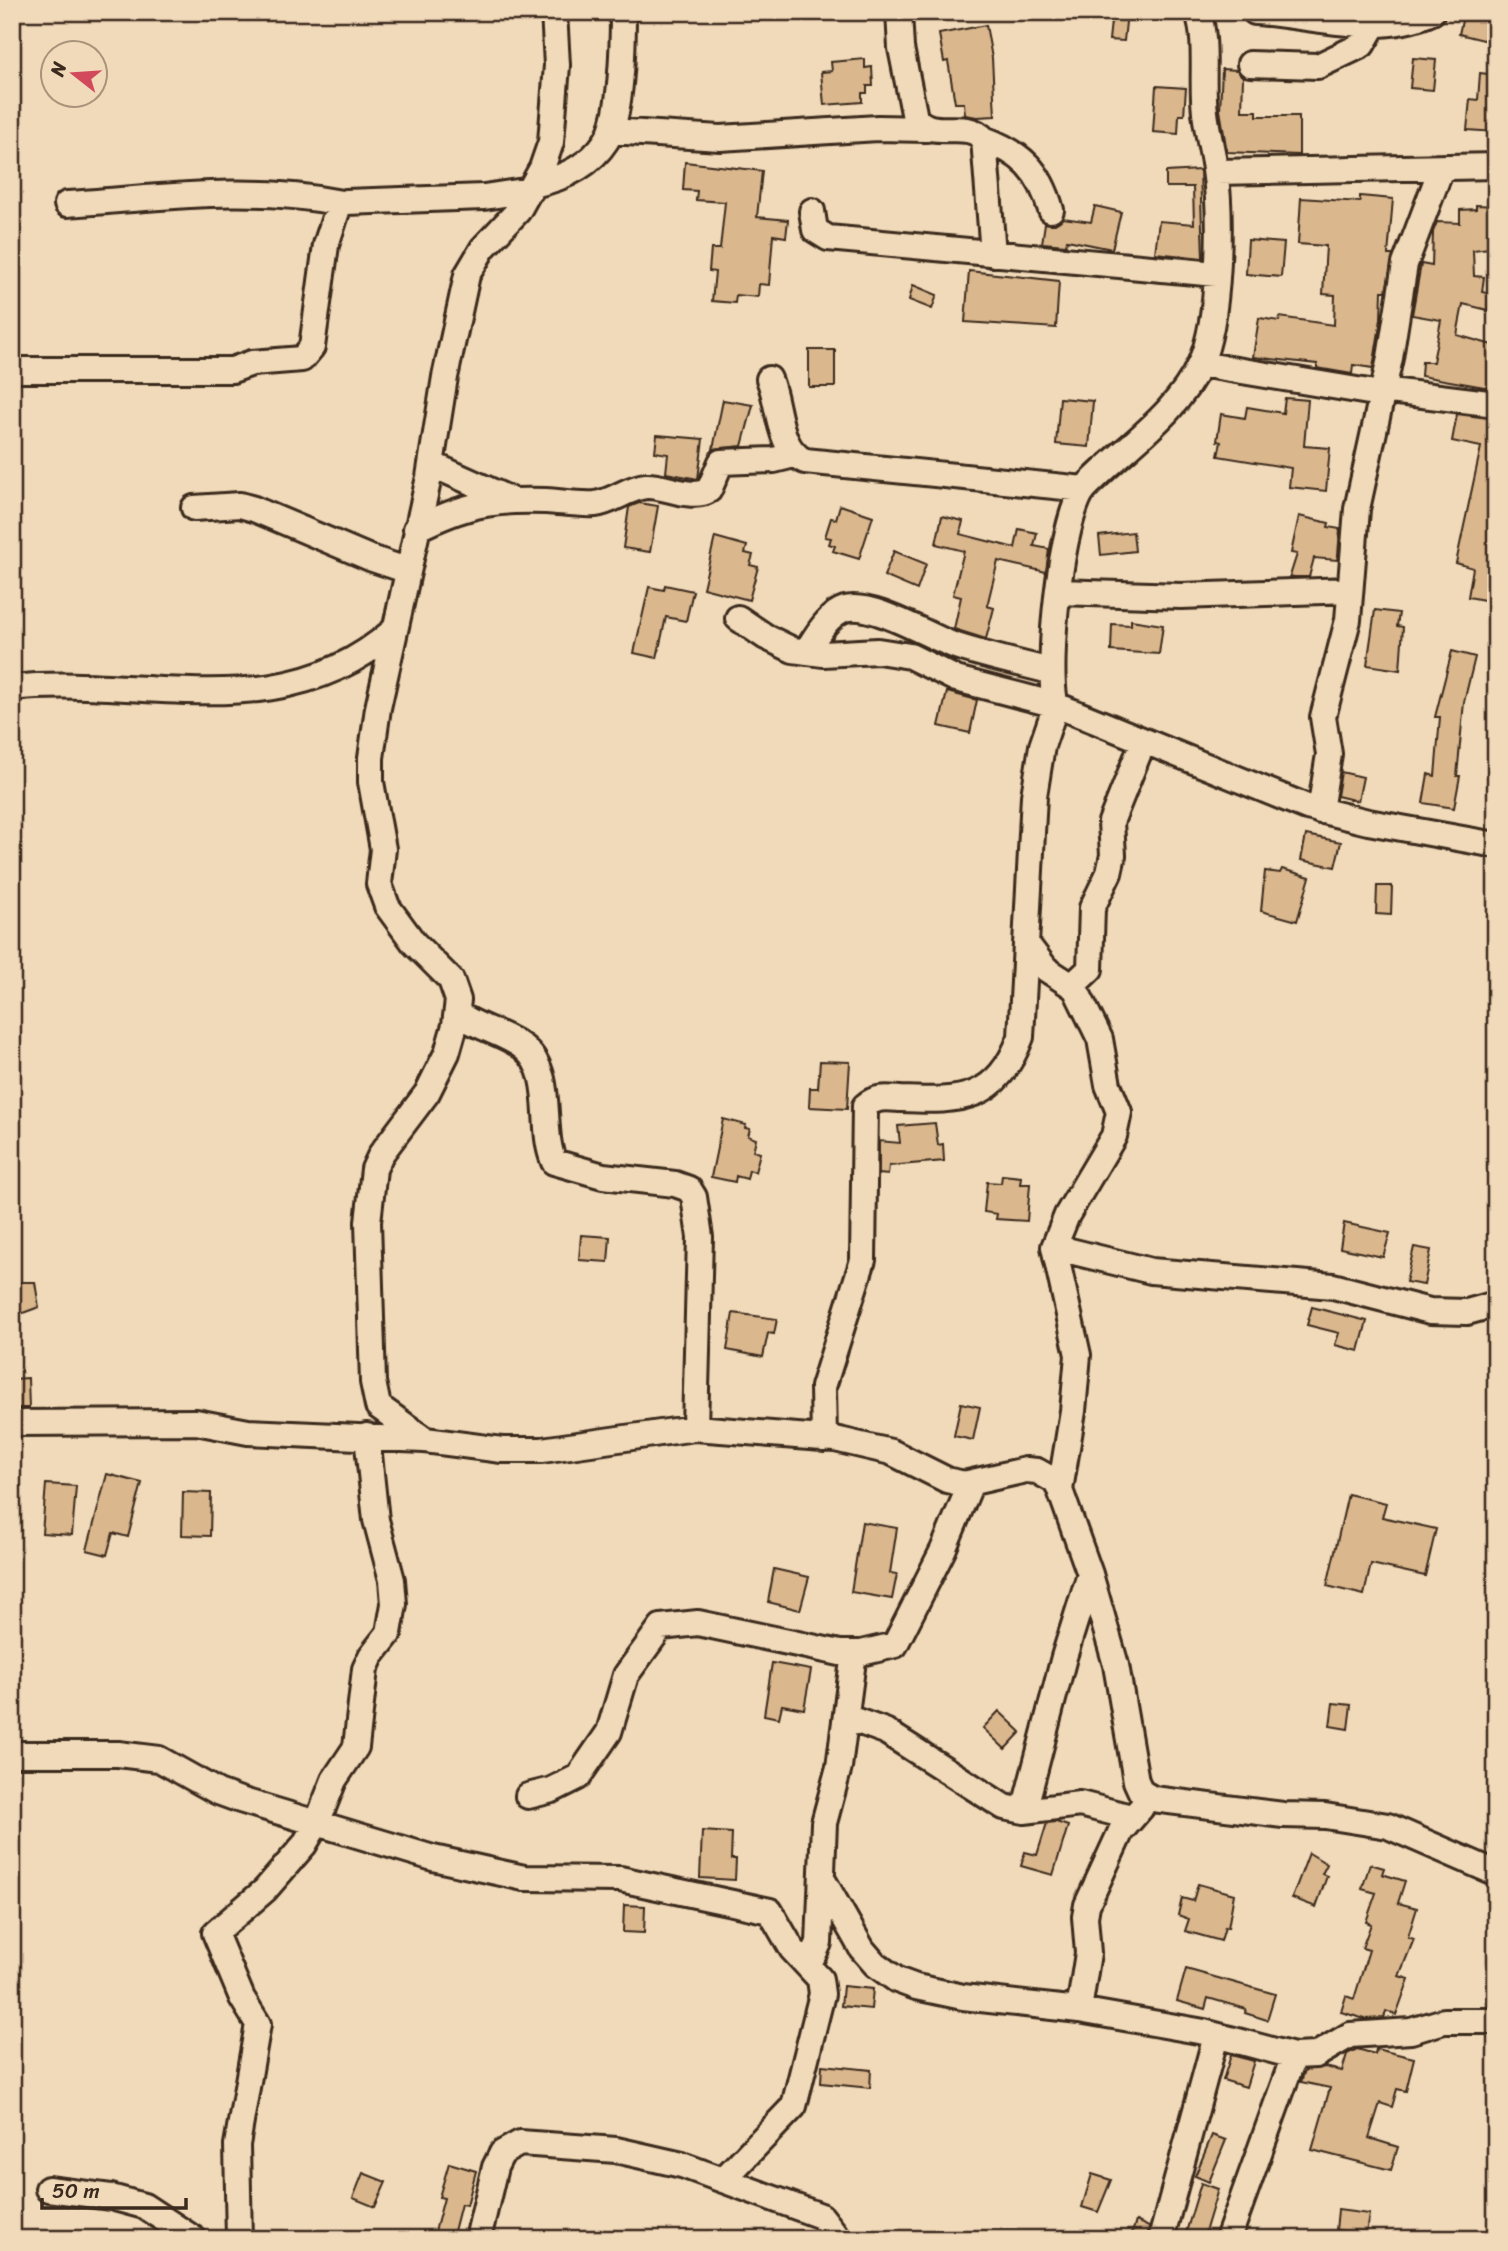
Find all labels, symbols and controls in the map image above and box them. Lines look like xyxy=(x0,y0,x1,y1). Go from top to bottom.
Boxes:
north arrow xyxy=(38,38,108,108)
text: N xyxy=(40,57,76,81)
scale bar xyxy=(42,2167,186,2211)
text: 50 m xyxy=(52,2172,100,2210)

